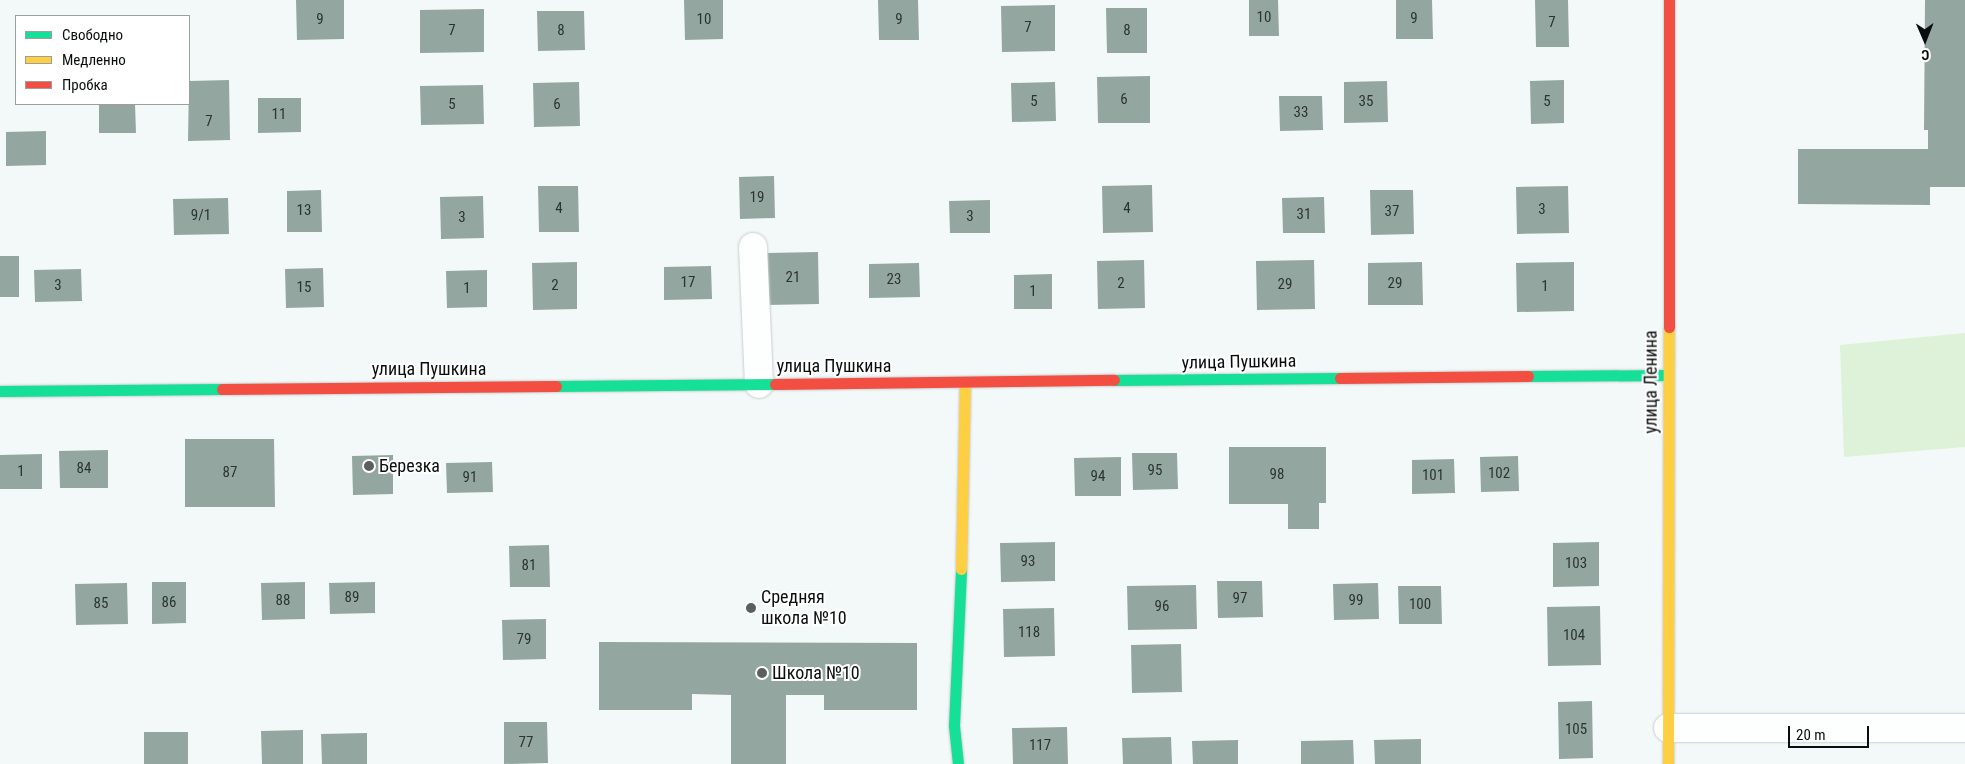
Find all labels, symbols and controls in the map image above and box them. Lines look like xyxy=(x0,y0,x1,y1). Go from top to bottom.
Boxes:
house number: 10 xyxy=(1257,9,1271,27)
house number: 9 xyxy=(1410,10,1418,28)
house number: 9 xyxy=(316,11,324,29)
house number: 10 xyxy=(697,11,711,29)
house number: 9 xyxy=(895,11,903,29)
house number: 7 xyxy=(1548,14,1556,32)
legend xyxy=(15,15,190,105)
north arrow xyxy=(1900,15,1950,65)
house number: 7 xyxy=(1024,19,1032,37)
house number: 7 xyxy=(448,22,456,40)
house number: 8 xyxy=(557,22,565,40)
house number: 8 xyxy=(1123,22,1131,40)
text: Свободно xyxy=(62,26,123,44)
text: С xyxy=(1921,47,1929,63)
text: Медленно xyxy=(62,51,126,69)
text: Пробка xyxy=(62,76,108,94)
house number: 6 xyxy=(1120,91,1128,109)
house number: 5 xyxy=(1030,93,1038,111)
house number: 35 xyxy=(1359,93,1373,111)
house number: 5 xyxy=(1543,93,1551,111)
house number: 5 xyxy=(448,96,456,114)
house number: 6 xyxy=(553,96,561,114)
house number: 33 xyxy=(1294,104,1308,122)
house number: 11 xyxy=(272,106,286,124)
house number: 7 xyxy=(205,113,213,131)
house number: 19 xyxy=(750,189,764,207)
house number: 4 xyxy=(555,200,563,218)
house number: 4 xyxy=(1123,200,1131,218)
house number: 3 xyxy=(1538,201,1546,219)
house number: 13 xyxy=(297,202,311,220)
house number: 37 xyxy=(1385,203,1399,221)
house number: 31 xyxy=(1297,206,1311,224)
house number: 9/1 xyxy=(191,207,211,225)
house number: 3 xyxy=(966,208,974,226)
house number: 3 xyxy=(458,209,466,227)
house number: 21 xyxy=(786,269,800,287)
house number: 23 xyxy=(887,271,901,289)
house number: 17 xyxy=(681,274,695,292)
house number: 2 xyxy=(1117,275,1125,293)
house number: 29 xyxy=(1388,275,1402,293)
house number: 29 xyxy=(1278,276,1292,294)
house number: 3 xyxy=(54,277,62,295)
house number: 2 xyxy=(551,277,559,295)
house number: 1 xyxy=(1541,278,1549,296)
house number: 15 xyxy=(297,279,311,297)
house number: 1 xyxy=(463,280,471,298)
house number: 1 xyxy=(1029,283,1037,301)
street label: улица Ленина xyxy=(1640,330,1662,434)
street label: улица Пушкина xyxy=(1182,350,1296,374)
street label: улица Пушкина xyxy=(777,355,891,377)
street label: улица Пушкина xyxy=(372,358,486,380)
place label: Березка xyxy=(379,455,440,477)
house number: 84 xyxy=(77,460,91,478)
marker: Березка xyxy=(363,460,375,472)
house number: 95 xyxy=(1148,462,1162,480)
house number: 1 xyxy=(17,463,25,481)
house number: 87 xyxy=(223,464,237,482)
house number: 102 xyxy=(1488,465,1510,483)
house number: 98 xyxy=(1270,466,1284,484)
house number: 101 xyxy=(1422,467,1444,485)
house number: 94 xyxy=(1091,468,1105,486)
house number: 91 xyxy=(463,469,477,487)
house number: 93 xyxy=(1021,553,1035,571)
house number: 103 xyxy=(1565,555,1587,573)
house number: 81 xyxy=(522,557,536,575)
place label: Средняя школа №10 xyxy=(761,587,847,630)
house number: 89 xyxy=(345,589,359,607)
house number: 97 xyxy=(1233,590,1247,608)
house number: 88 xyxy=(276,592,290,610)
house number: 99 xyxy=(1349,592,1363,610)
house number: 86 xyxy=(162,594,176,612)
house number: 85 xyxy=(94,595,108,613)
house number: 100 xyxy=(1409,596,1431,614)
house number: 96 xyxy=(1155,598,1169,616)
marker: Средняя школа №10 xyxy=(745,602,757,614)
house number: 118 xyxy=(1018,624,1040,642)
house number: 104 xyxy=(1563,627,1585,645)
house number: 79 xyxy=(517,631,531,649)
place label: Школа №10 xyxy=(772,662,860,684)
marker: Школа №10 xyxy=(756,667,768,679)
scale bar xyxy=(1790,716,1871,748)
house number: 105 xyxy=(1565,721,1587,739)
text: 20 m xyxy=(1796,726,1826,744)
house number: 77 xyxy=(519,734,533,752)
house number: 117 xyxy=(1029,737,1051,755)

